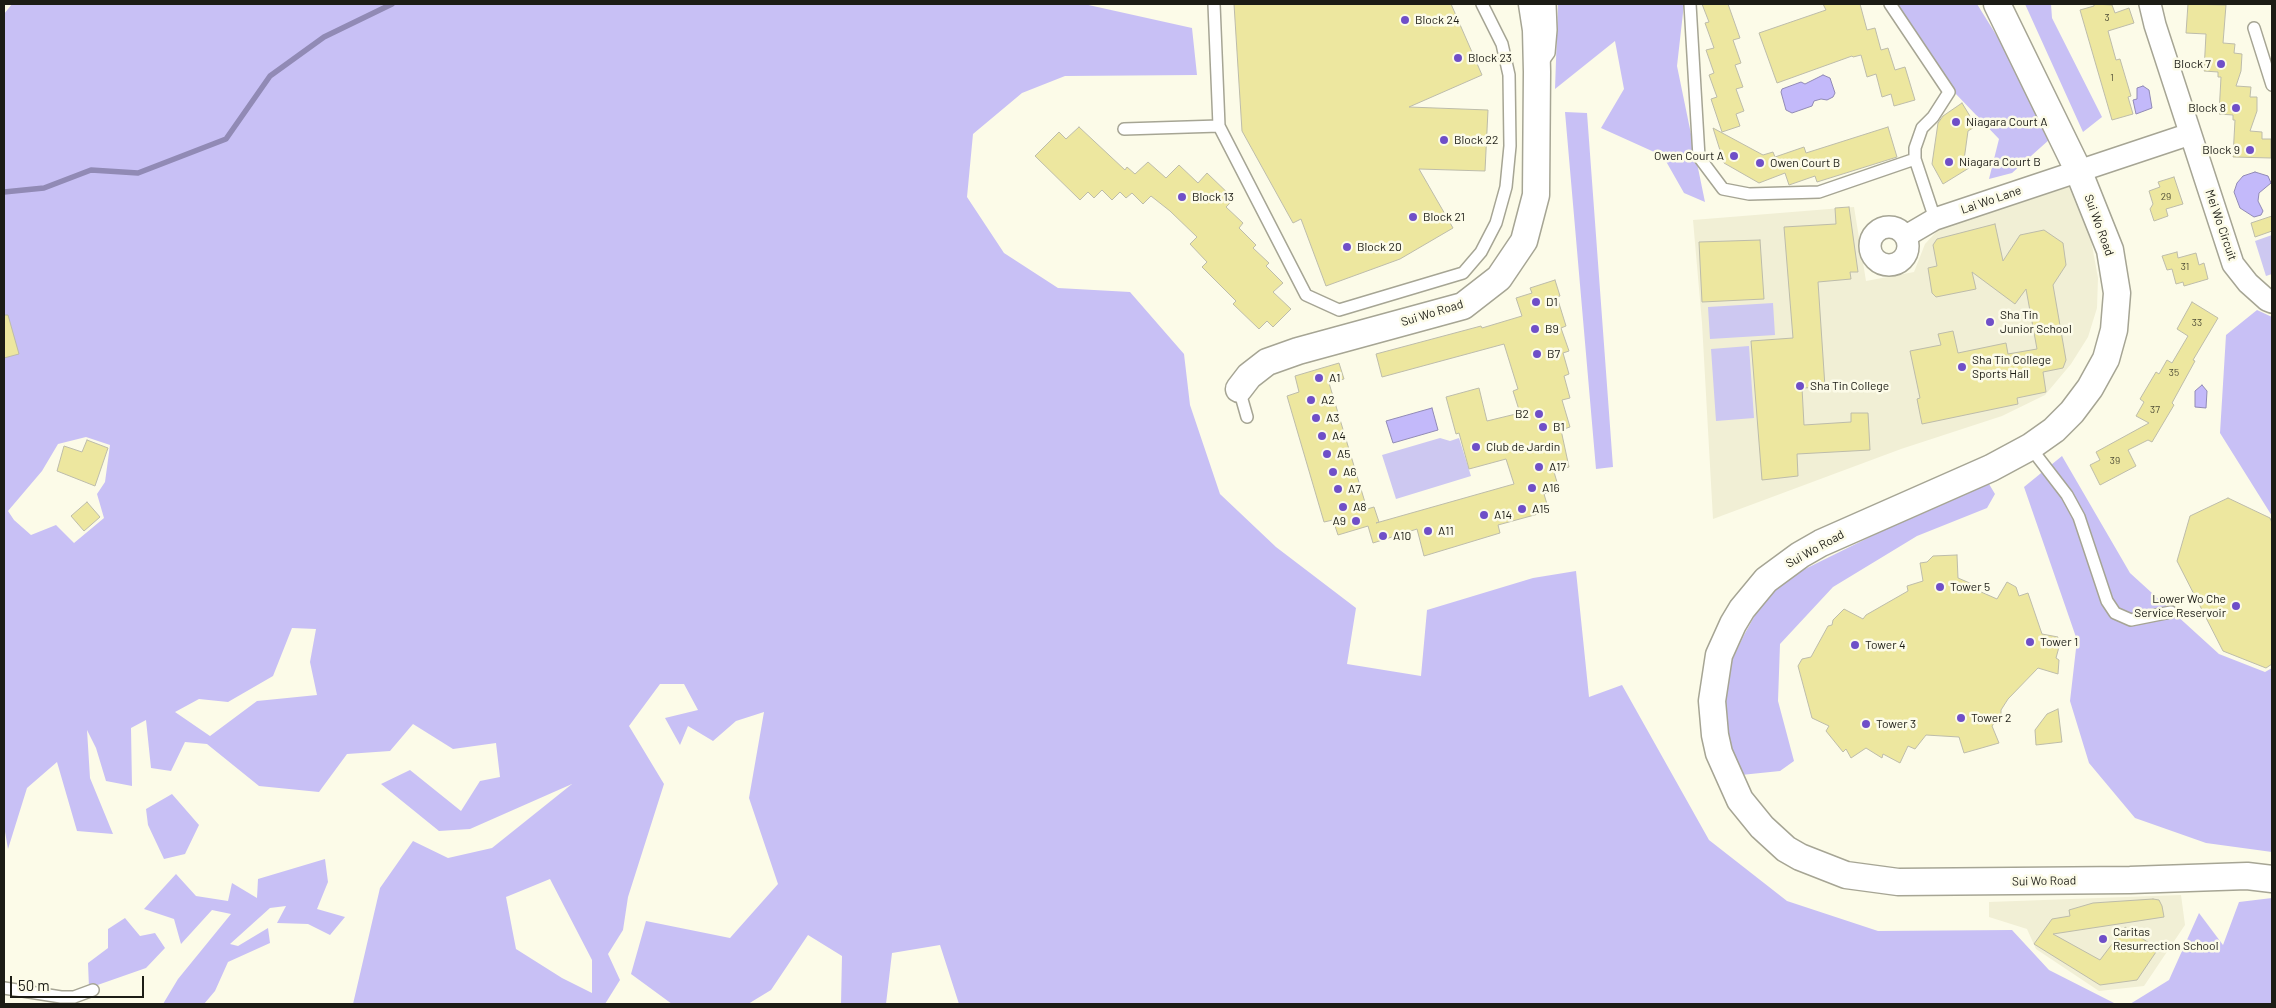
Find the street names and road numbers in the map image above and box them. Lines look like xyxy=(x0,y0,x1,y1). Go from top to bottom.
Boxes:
street label: Lai Wo Lane xyxy=(1959,183,2023,217)
street label: Mei Wo Circuit xyxy=(2202,188,2240,262)
street label: Sui Wo Road xyxy=(2081,192,2117,258)
street label: Sui Wo Road xyxy=(1399,297,1465,329)
street label: Sui Wo Road xyxy=(1783,527,1847,571)
street label: Sui Wo Road xyxy=(2012,873,2076,889)

